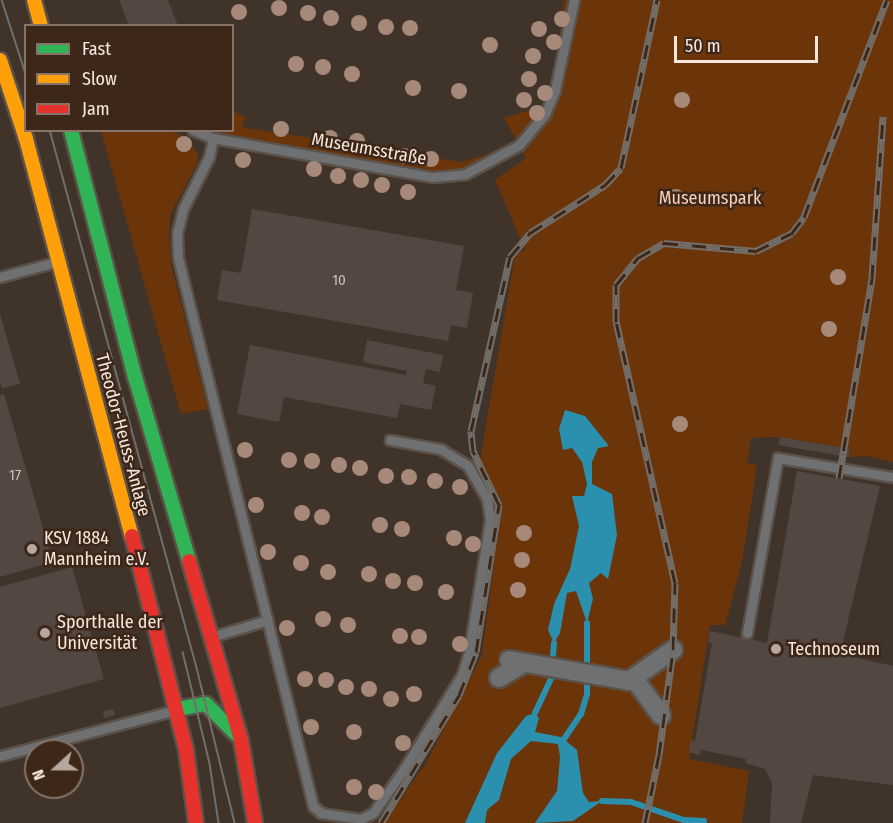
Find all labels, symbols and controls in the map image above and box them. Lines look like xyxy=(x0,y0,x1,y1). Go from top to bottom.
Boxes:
legend xyxy=(24,24,234,132)
scale bar xyxy=(677,24,821,62)
text: 50 m xyxy=(685,35,721,57)
text: Fast xyxy=(82,38,111,60)
text: Slow xyxy=(82,68,117,90)
text: Jam xyxy=(82,98,110,120)
street label: Museumsstraße xyxy=(310,128,428,170)
park label: Museumspark xyxy=(659,187,761,209)
house number: 10 xyxy=(332,272,346,290)
street label: Theodor-Heuss-Anlage xyxy=(91,351,155,519)
house number: 17 xyxy=(9,467,21,485)
place label: KSV 1884 Mannheim e.V. xyxy=(44,528,149,570)
marker: KSV 1884 Mannheim e.V. xyxy=(25,542,39,556)
place label: Sporthalle der Universität xyxy=(57,612,163,654)
marker: Sporthalle der Universität xyxy=(38,626,52,640)
place label: Technoseum xyxy=(788,638,880,660)
marker: Technoseum xyxy=(769,642,783,656)
north arrow xyxy=(24,739,84,799)
text: N xyxy=(28,767,49,783)

